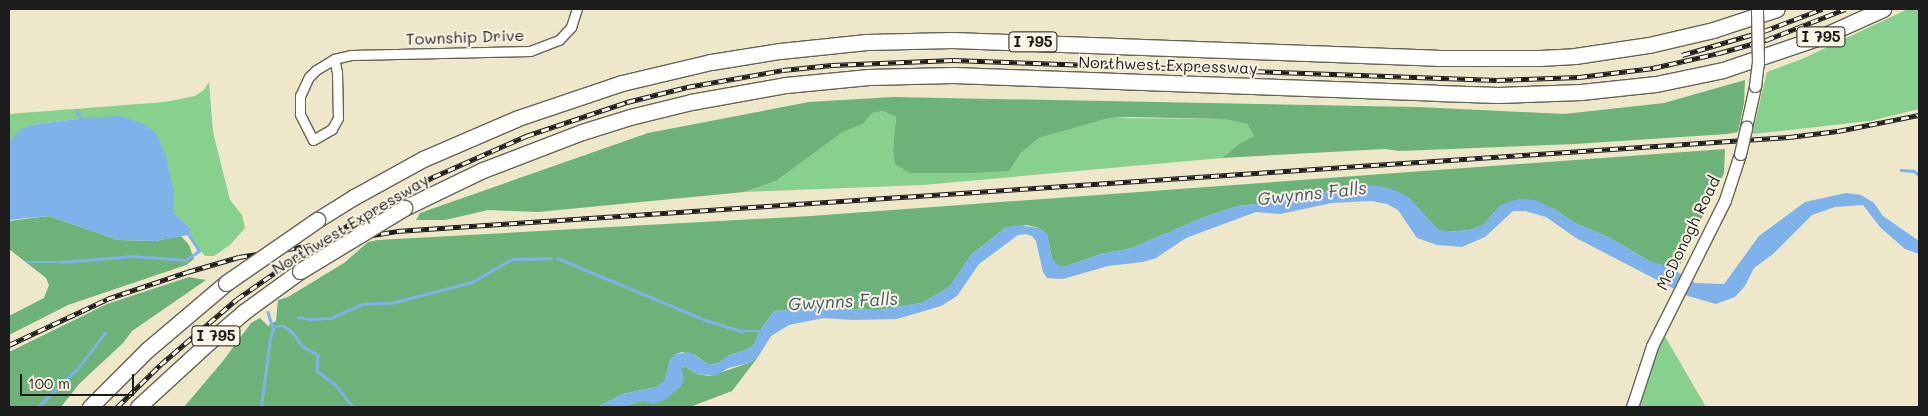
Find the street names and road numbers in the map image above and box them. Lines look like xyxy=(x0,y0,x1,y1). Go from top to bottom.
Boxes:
road number: I 795 xyxy=(1796,24,1846,50)
street label: Township Drive xyxy=(405,25,525,49)
road number: I 795 xyxy=(1008,30,1058,54)
street label: Northwest Expressway xyxy=(1078,52,1258,78)
street label: Northwest Expressway xyxy=(268,170,432,278)
street label: McDonogh Road xyxy=(1652,173,1724,293)
road number: I 795 xyxy=(191,324,241,348)

